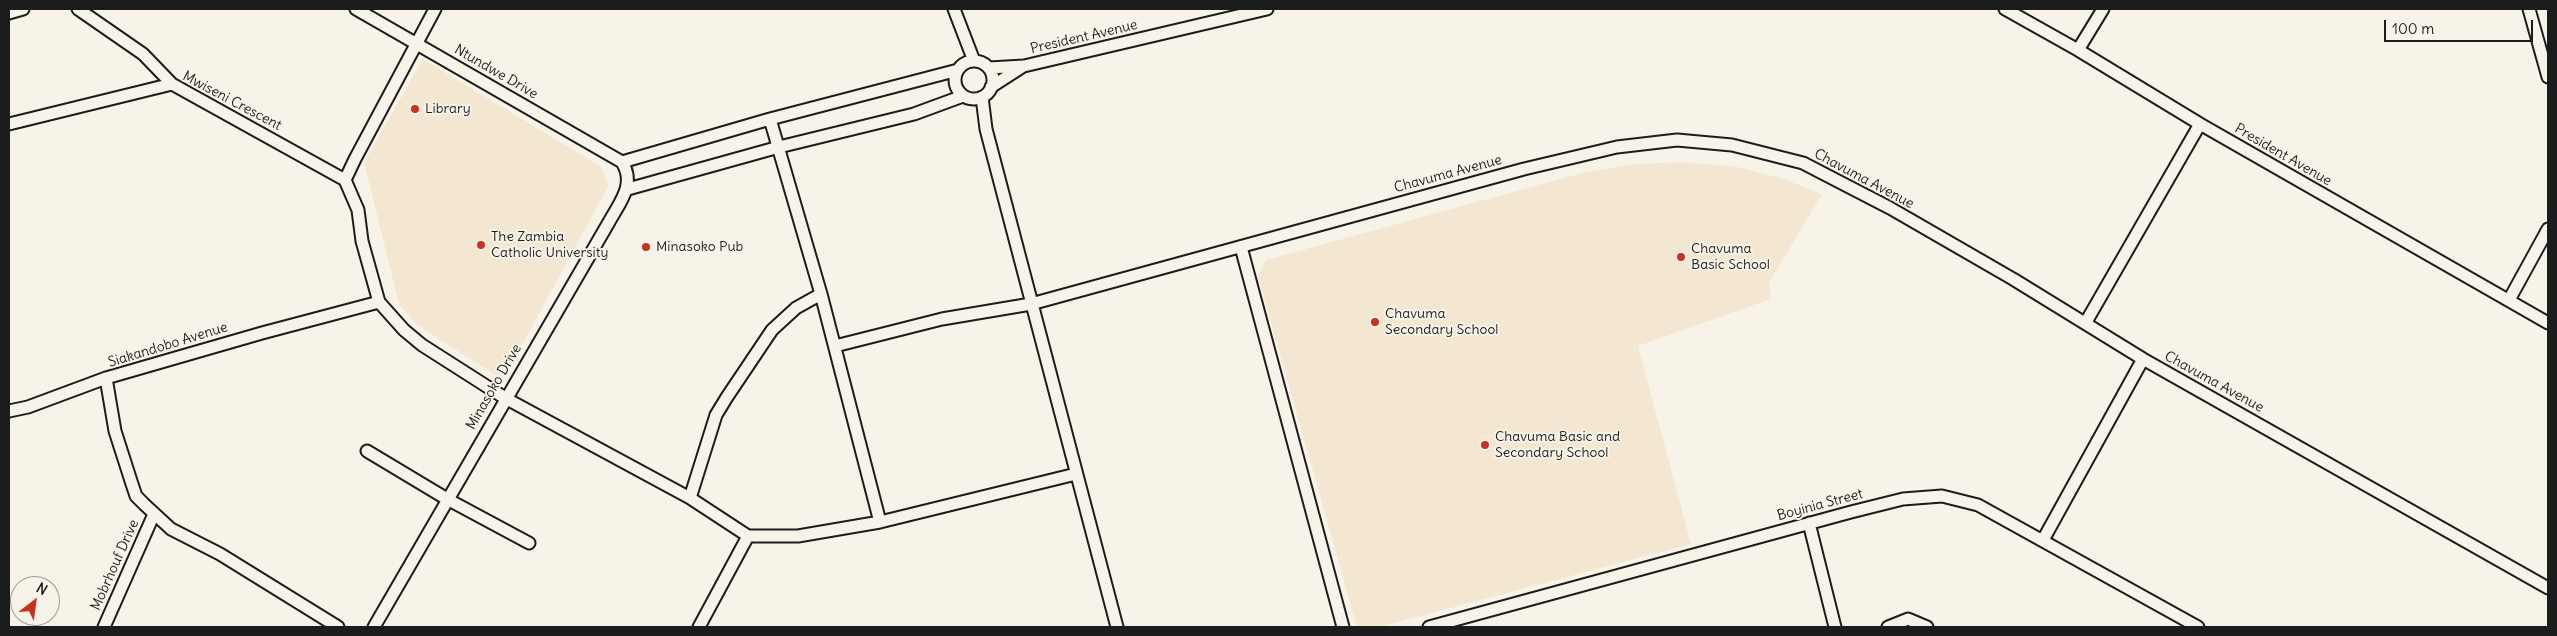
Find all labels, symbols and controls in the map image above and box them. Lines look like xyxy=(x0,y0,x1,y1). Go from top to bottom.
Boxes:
scale bar xyxy=(2387,10,2536,42)
street label: President Avenue xyxy=(1029,17,1139,57)
text: 100 m xyxy=(2392,19,2434,38)
street label: Ntundwe Drive xyxy=(451,41,541,103)
street label: Mwiseni Crescent xyxy=(180,68,284,134)
place label: Library xyxy=(425,101,471,117)
marker: Library xyxy=(409,103,421,115)
street label: President Avenue xyxy=(2231,120,2335,190)
street label: Chavuma Avenue xyxy=(1811,146,1917,212)
street label: Chavuma Avenue xyxy=(1392,152,1504,196)
place label: The Zambia Catholic University xyxy=(491,229,608,262)
marker: The Zambia Catholic University xyxy=(475,239,487,251)
place label: Minasoko Pub xyxy=(656,239,743,255)
marker: Minasoko Pub xyxy=(640,241,652,253)
place label: Chavuma Basic School xyxy=(1691,241,1770,274)
marker: Chavuma Basic School xyxy=(1675,251,1687,263)
place label: Chavuma Secondary School xyxy=(1385,306,1498,338)
marker: Chavuma Secondary School xyxy=(1369,316,1381,328)
street label: Siakandobo Avenue xyxy=(106,319,230,371)
street label: Minasoko Drive xyxy=(463,341,525,433)
street label: Chavuma Avenue xyxy=(2161,348,2267,416)
place label: Chavuma Basic and Secondary School xyxy=(1495,429,1620,462)
marker: Chavuma Basic and Secondary School xyxy=(1479,439,1491,451)
street label: Boyinia Street xyxy=(1775,485,1865,525)
street label: Mobrhouf Drive xyxy=(87,517,143,613)
north arrow xyxy=(10,576,60,626)
text: N xyxy=(33,579,51,599)

